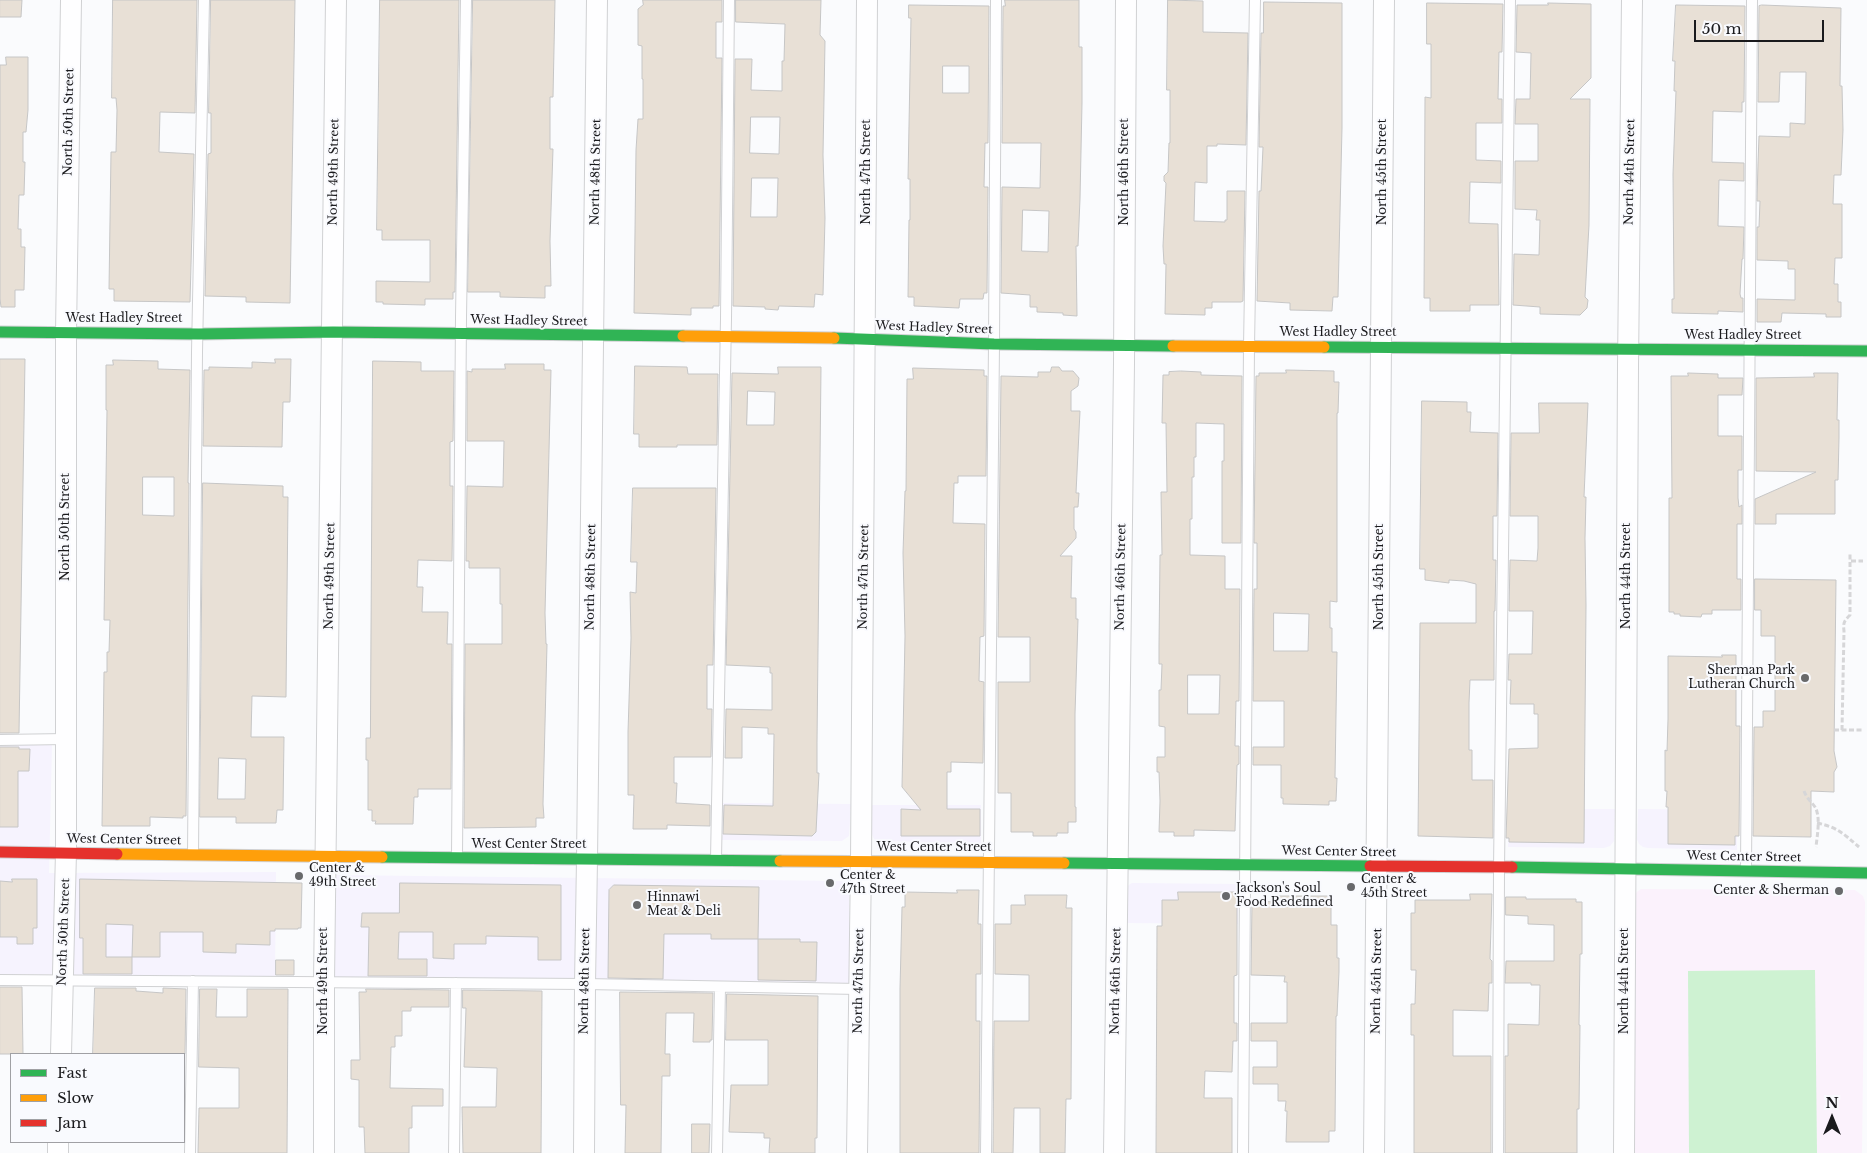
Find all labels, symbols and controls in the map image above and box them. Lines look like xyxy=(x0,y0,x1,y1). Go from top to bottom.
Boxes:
scale bar xyxy=(1697,10,1827,42)
text: 50 m xyxy=(1702,19,1742,38)
street label: North 50th Street xyxy=(61,68,77,176)
street label: North 49th Street xyxy=(326,118,342,226)
street label: North 48th Street xyxy=(588,118,604,226)
street label: North 46th Street xyxy=(1118,118,1132,226)
street label: North 47th Street xyxy=(860,119,874,225)
street label: North 45th Street xyxy=(1376,119,1390,225)
street label: North 44th Street xyxy=(1622,119,1638,225)
street label: West Hadley Street xyxy=(65,312,183,326)
street label: West Hadley Street xyxy=(470,313,588,329)
street label: West Hadley Street xyxy=(875,319,993,337)
street label: West Hadley Street xyxy=(1279,326,1397,340)
street label: West Hadley Street xyxy=(1684,329,1802,343)
street label: North 50th Street xyxy=(59,473,73,581)
street label: North 49th Street xyxy=(322,522,338,630)
street label: North 48th Street xyxy=(583,523,599,631)
street label: North 46th Street xyxy=(1113,523,1129,631)
street label: North 44th Street xyxy=(1620,523,1634,629)
street label: North 47th Street xyxy=(856,524,872,630)
street label: North 45th Street xyxy=(1373,524,1387,630)
place label: Sherman Park Lutheran Church xyxy=(1688,664,1795,692)
marker: Sherman Park Lutheran Church xyxy=(1799,672,1811,684)
street label: West Center Street xyxy=(66,832,182,848)
street label: West Center Street xyxy=(472,838,586,852)
street label: West Center Street xyxy=(877,841,991,855)
street label: West Center Street xyxy=(1281,844,1397,860)
street label: West Center Street xyxy=(1686,849,1802,865)
place label: Center & 49th Street xyxy=(309,862,376,890)
place label: Center & 47th Street xyxy=(840,869,905,897)
marker: Center & 49th Street xyxy=(293,870,305,882)
place label: Center & 45th Street xyxy=(1361,873,1427,901)
marker: Center & 47th Street xyxy=(824,877,836,889)
street label: North 50th Street xyxy=(55,878,73,986)
marker: Center & 45th Street xyxy=(1345,881,1357,893)
place label: Jackson's Soul Food Redefined xyxy=(1236,882,1333,910)
place label: Center & Sherman xyxy=(1713,884,1829,898)
marker: Center & Sherman xyxy=(1833,885,1845,897)
marker: Jackson's Soul Food Redefined xyxy=(1220,890,1232,902)
place label: Hinnawi Meat & Deli xyxy=(647,891,721,919)
marker: Hinnawi Meat & Deli xyxy=(631,899,643,911)
street label: North 49th Street xyxy=(317,927,331,1035)
street label: North 48th Street xyxy=(577,927,593,1035)
street label: North 46th Street xyxy=(1108,927,1124,1035)
street label: North 47th Street xyxy=(851,928,867,1034)
street label: North 45th Street xyxy=(1369,928,1385,1034)
street label: North 44th Street xyxy=(1618,928,1632,1034)
legend xyxy=(10,1053,185,1143)
text: Fast xyxy=(57,1063,87,1082)
text: Slow xyxy=(57,1088,94,1107)
north arrow xyxy=(1807,1093,1857,1143)
text: N xyxy=(1825,1094,1839,1112)
text: Jam xyxy=(57,1113,87,1132)

